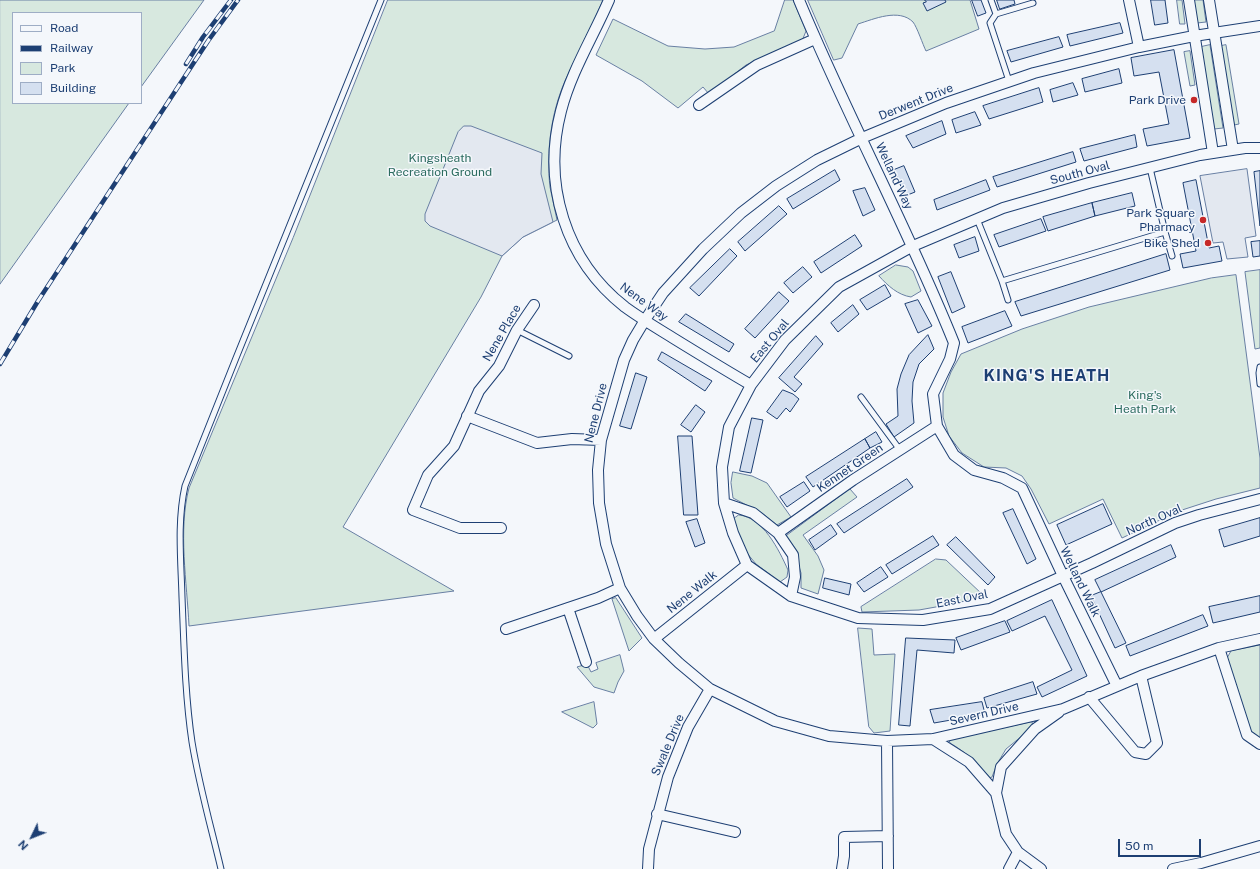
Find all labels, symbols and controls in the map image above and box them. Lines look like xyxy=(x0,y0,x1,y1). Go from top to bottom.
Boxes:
legend xyxy=(12,12,142,104)
text: Road xyxy=(50,21,78,35)
text: Railway xyxy=(50,41,93,55)
text: Park xyxy=(50,61,76,75)
text: Building xyxy=(50,81,96,95)
street label: Derwent Drive xyxy=(877,81,955,123)
place label: Park Drive xyxy=(1129,93,1186,107)
marker: Park Drive xyxy=(1189,95,1199,105)
street label: Welland Way xyxy=(872,140,916,212)
park label: Kingsheath Recreation Ground xyxy=(388,151,492,179)
street label: South Oval xyxy=(1049,158,1111,188)
place label: Park Square Pharmacy xyxy=(1126,206,1195,234)
marker: Park Square Pharmacy xyxy=(1198,215,1208,225)
place label: Bike Shed xyxy=(1144,236,1200,250)
marker: Bike Shed xyxy=(1203,238,1213,248)
street label: Nene Way xyxy=(617,280,671,324)
street label: Nene Place xyxy=(480,302,524,364)
street label: East Oval xyxy=(748,316,792,366)
district label: KING'S HEATH xyxy=(984,366,1110,386)
street label: Nene Drive xyxy=(582,382,610,444)
park label: King's Heath Park xyxy=(1114,388,1176,416)
street label: Kennet Green xyxy=(814,441,886,495)
street label: North Oval xyxy=(1124,501,1184,539)
street label: Welland Walk xyxy=(1057,545,1103,619)
street label: Nene Walk xyxy=(664,567,720,617)
street label: East Oval xyxy=(935,587,989,611)
street label: Severn Drive xyxy=(948,699,1020,729)
street label: Swale Drive xyxy=(649,712,687,778)
north arrow xyxy=(12,817,52,857)
scale bar xyxy=(1120,831,1203,857)
text: N xyxy=(16,838,31,852)
text: 50 m xyxy=(1125,839,1153,853)

